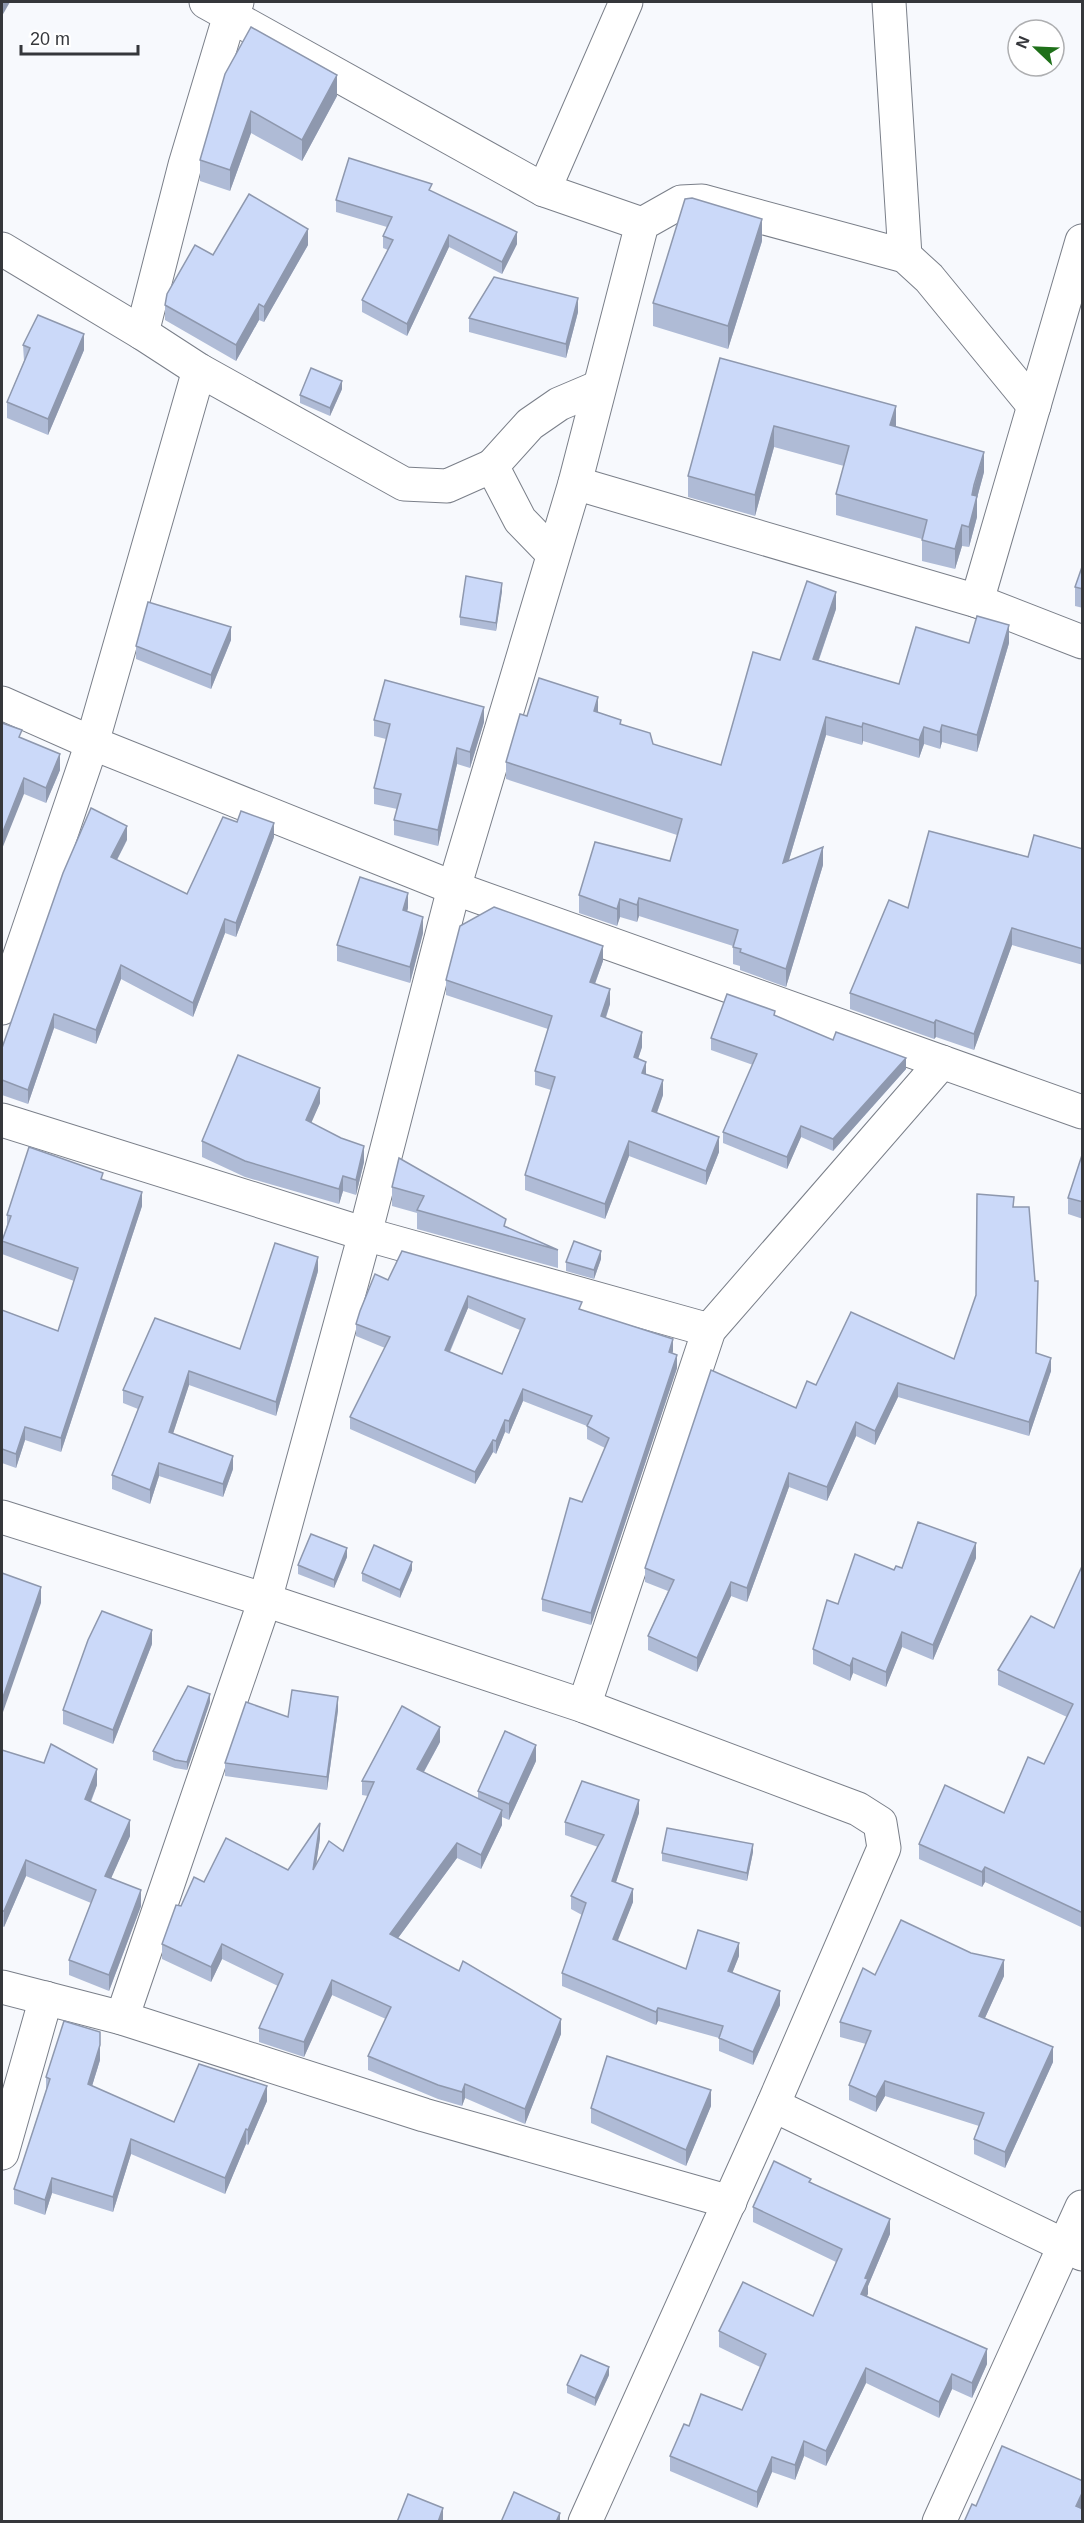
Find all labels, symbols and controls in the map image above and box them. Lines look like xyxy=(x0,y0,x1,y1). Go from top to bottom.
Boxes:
scale bar xyxy=(21,18,138,56)
north arrow xyxy=(1006,18,1066,78)
text: 20 m xyxy=(30,29,70,49)
text: N xyxy=(1013,34,1033,51)

